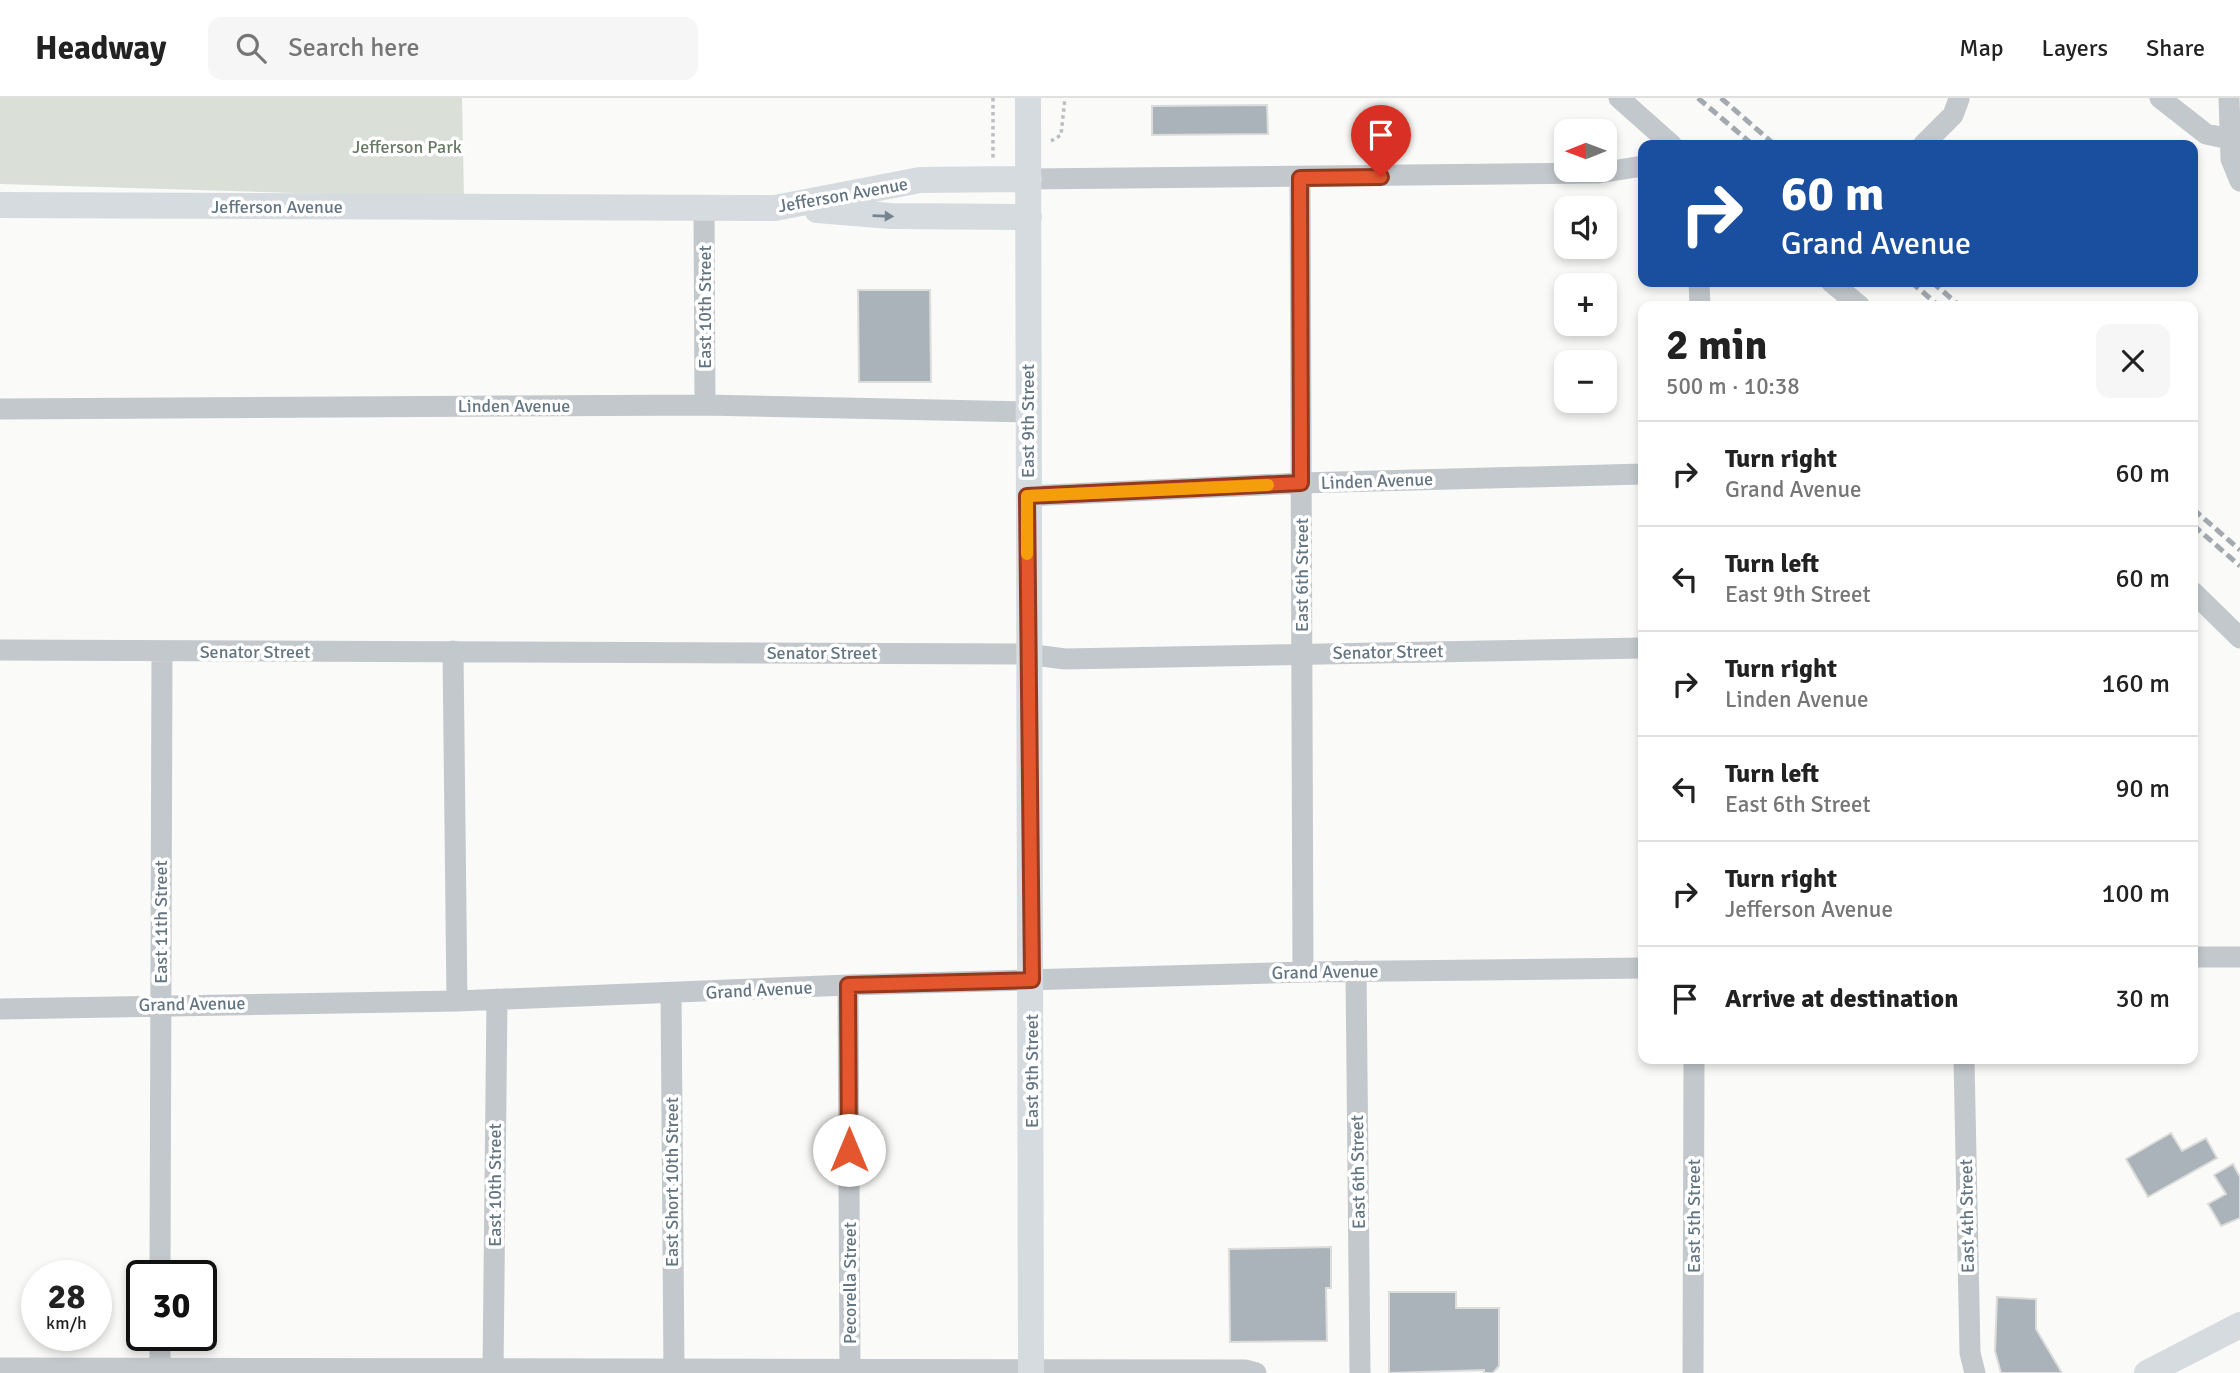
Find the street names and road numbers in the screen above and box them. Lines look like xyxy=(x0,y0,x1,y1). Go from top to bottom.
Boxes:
street label: Jefferson Avenue xyxy=(776,173,910,217)
street label: Jefferson Avenue xyxy=(211,196,343,218)
street label: East 10th Street xyxy=(694,245,716,369)
street label: East 9th Street xyxy=(1017,364,1039,478)
street label: Linden Avenue xyxy=(458,395,570,417)
street label: Linden Avenue xyxy=(1320,468,1434,494)
street label: East 6th Street xyxy=(1291,518,1313,632)
street label: Senator Street xyxy=(1332,640,1444,664)
street label: Senator Street xyxy=(200,641,310,663)
street label: Senator Street xyxy=(767,642,877,664)
street label: East 11th Street xyxy=(150,860,172,984)
street label: Grand Avenue xyxy=(1271,960,1379,984)
street label: Grand Avenue xyxy=(705,976,813,1004)
street label: Grand Avenue xyxy=(138,992,246,1016)
street label: East 9th Street xyxy=(1021,1014,1043,1128)
street label: East Short 10th Street xyxy=(661,1097,683,1267)
street label: East 6th Street xyxy=(1346,1115,1370,1229)
street label: East 10th Street xyxy=(484,1123,506,1247)
street label: East 5th Street xyxy=(1683,1159,1705,1273)
street label: East 4th Street xyxy=(1955,1159,1979,1273)
street label: Pecorella Street xyxy=(839,1222,861,1344)

